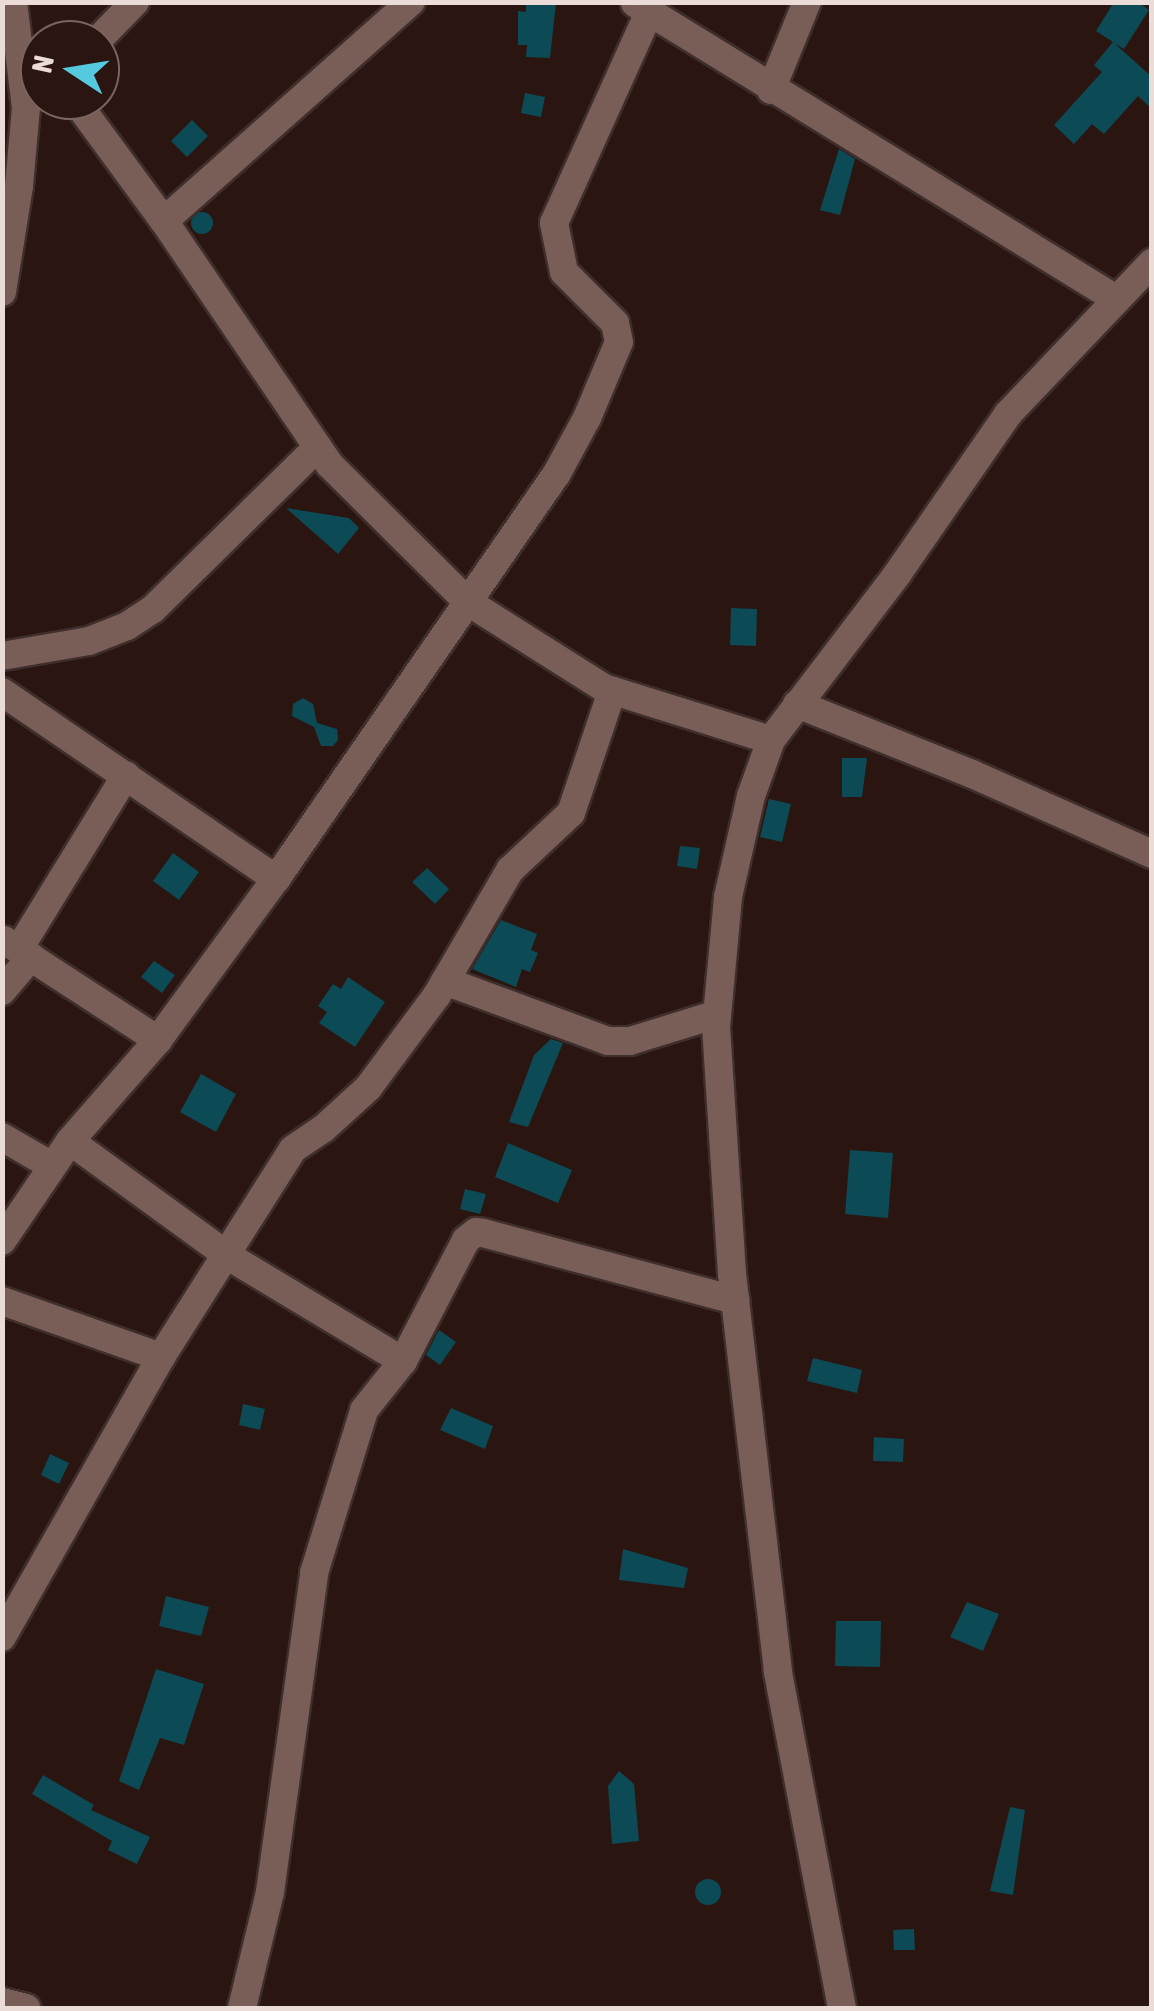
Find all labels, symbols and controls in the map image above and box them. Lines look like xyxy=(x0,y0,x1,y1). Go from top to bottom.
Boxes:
north arrow xyxy=(20,20,120,120)
text: N xyxy=(25,53,60,76)

